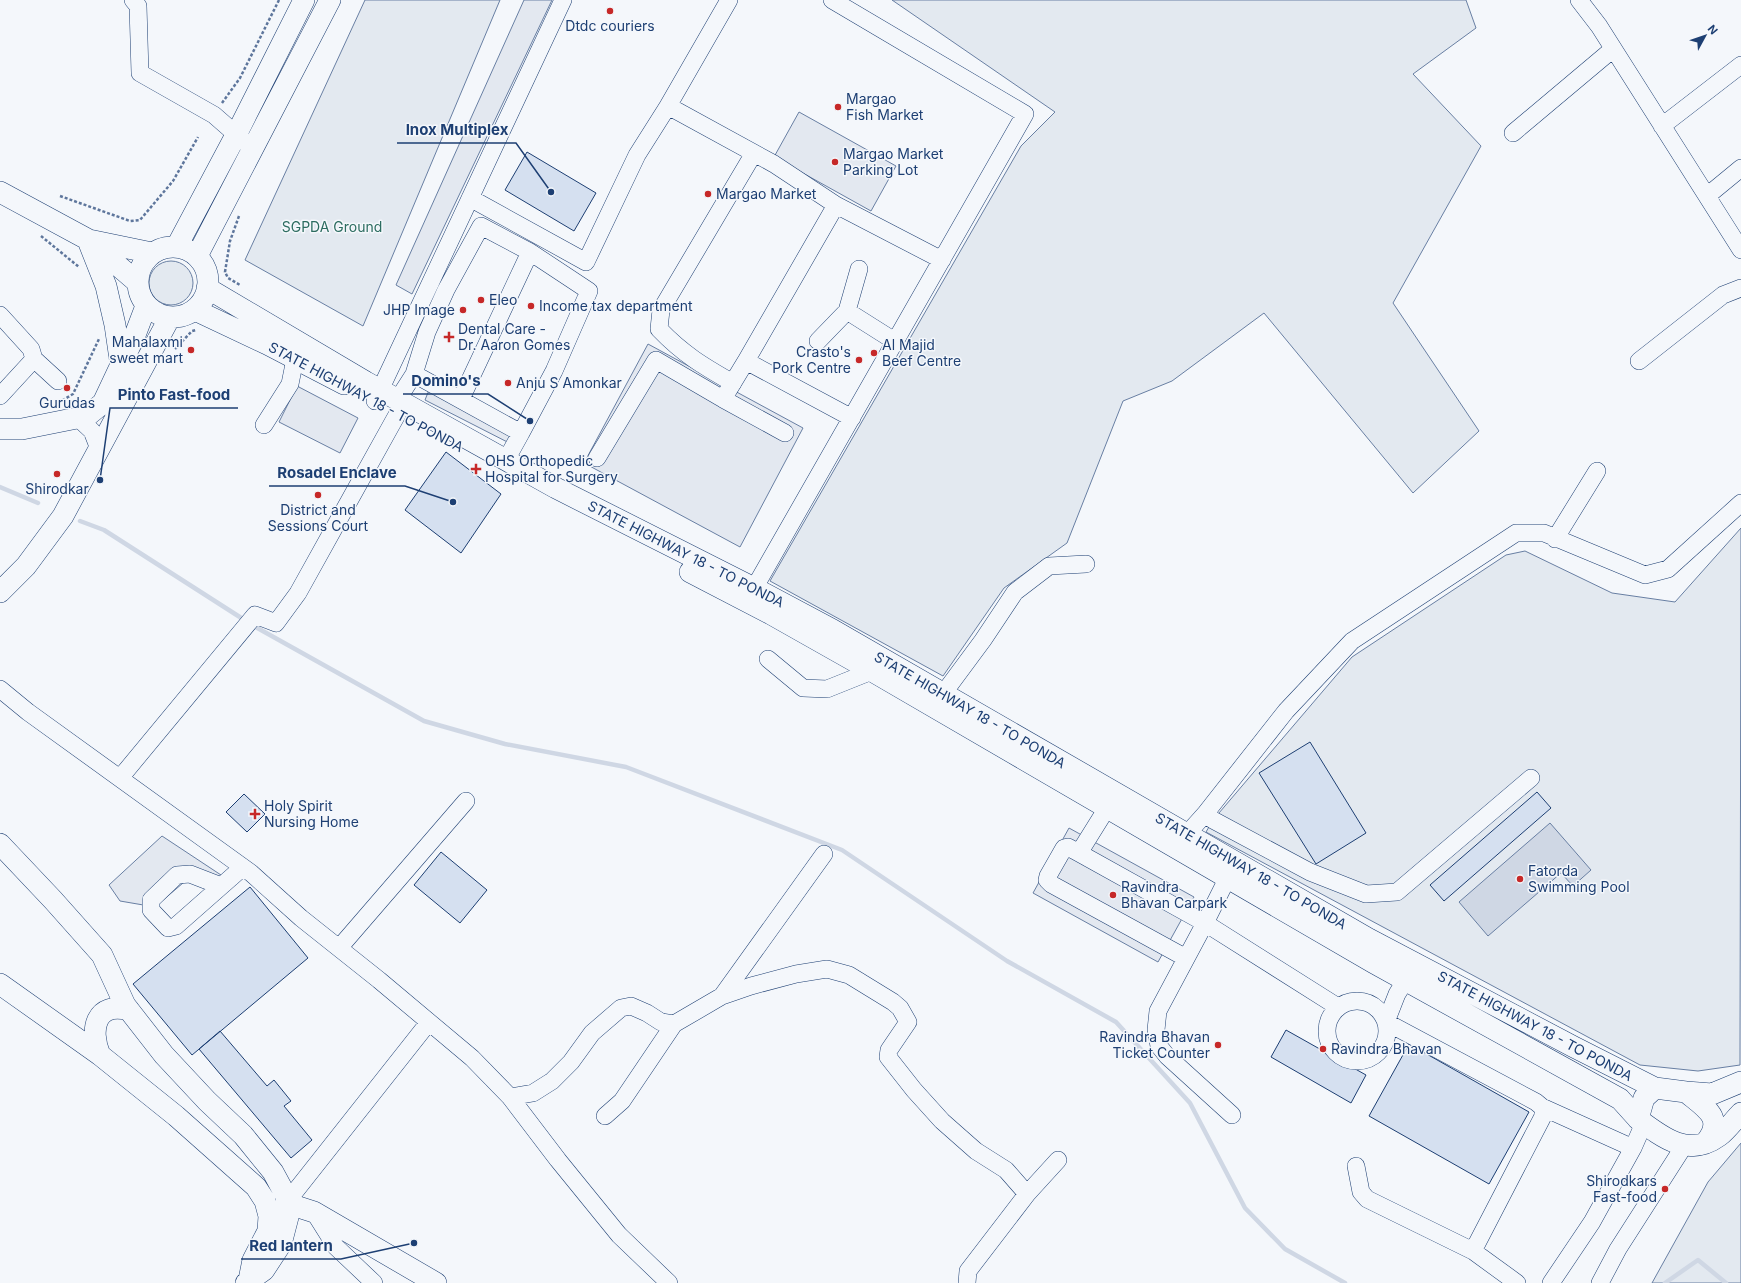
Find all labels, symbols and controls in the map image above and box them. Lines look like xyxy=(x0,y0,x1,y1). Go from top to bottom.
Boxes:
marker: Dtdc couriers xyxy=(605,6,615,16)
north arrow xyxy=(1685,16,1725,56)
place label: Dtdc couriers xyxy=(565,17,655,34)
text: N xyxy=(1705,22,1721,37)
place label: Margao Fish Market xyxy=(846,90,924,123)
marker: Margao Fish Market xyxy=(833,102,843,112)
callout: Inox Multiplex xyxy=(397,116,516,143)
text: Inox Multiplex xyxy=(406,120,509,139)
place label: Margao Market Parking Lot xyxy=(843,145,944,178)
marker: Margao Market Parking Lot xyxy=(830,157,840,167)
place label: Margao Market xyxy=(716,185,817,202)
marker: Margao Market xyxy=(703,189,713,199)
park label: SGPDA Ground xyxy=(282,218,382,235)
place label: Eleo xyxy=(489,291,517,308)
marker: Eleo xyxy=(476,295,486,305)
place label: Income tax department xyxy=(539,297,693,314)
place label: JHP Image xyxy=(383,301,455,318)
marker: Income tax department xyxy=(526,301,536,311)
marker: JHP Image xyxy=(458,305,468,315)
place label: Dental Care - Dr. Aaron Gomes xyxy=(458,320,570,353)
marker: Dental Care - Dr. Aaron Gomes xyxy=(443,331,455,343)
place label: Mahalaxmi sweet mart xyxy=(109,333,183,366)
place label: Al Majid Beef Centre xyxy=(882,336,961,369)
street label: STATE HIGHWAY 18 - TO PONDA xyxy=(266,338,467,455)
place label: Crasto's Pork Centre xyxy=(772,343,851,376)
marker: Mahalaxmi sweet mart xyxy=(186,345,196,355)
marker: Al Majid Beef Centre xyxy=(869,348,879,358)
marker: Crasto's Pork Centre xyxy=(854,355,864,365)
callout: Domino's xyxy=(403,367,488,394)
text: Domino's xyxy=(411,371,481,390)
place label: Anju S Amonkar xyxy=(516,374,622,391)
marker: Anju S Amonkar xyxy=(503,378,513,388)
callout: Pinto Fast-food xyxy=(110,381,238,408)
marker: Gurudas xyxy=(62,383,72,393)
text: Pinto Fast-food xyxy=(118,385,230,404)
place label: Gurudas xyxy=(39,394,95,411)
place label: OHS Orthopedic Hospital for Surgery xyxy=(485,452,618,485)
callout: Rosadel Enclave xyxy=(269,459,405,486)
text: Rosadel Enclave xyxy=(277,463,397,482)
marker: OHS Orthopedic Hospital for Surgery xyxy=(470,463,482,475)
marker: Shirodkar xyxy=(52,469,62,479)
place label: Shirodkar xyxy=(25,480,89,497)
marker: District and Sessions Court xyxy=(313,490,323,500)
street label: STATE HIGHWAY 18 - TO PONDA xyxy=(585,496,788,611)
place label: District and Sessions Court xyxy=(268,501,369,534)
street label: STATE HIGHWAY 18 - TO PONDA xyxy=(872,648,1069,772)
place label: Holy Spirit Nursing Home xyxy=(264,797,359,830)
marker: Holy Spirit Nursing Home xyxy=(249,808,261,820)
street label: STATE HIGHWAY 18 - TO PONDA xyxy=(1153,809,1350,933)
place label: Fatorda Swimming Pool xyxy=(1528,862,1630,895)
marker: Fatorda Swimming Pool xyxy=(1515,874,1525,884)
place label: Ravindra Bhavan Carpark xyxy=(1121,878,1228,911)
marker: Ravindra Bhavan Carpark xyxy=(1108,890,1118,900)
street label: STATE HIGHWAY 18 - TO PONDA xyxy=(1435,967,1636,1084)
place label: Ravindra Bhavan Ticket Counter xyxy=(1099,1028,1210,1061)
marker: Ravindra Bhavan Ticket Counter xyxy=(1213,1040,1223,1050)
place label: Ravindra Bhavan xyxy=(1331,1040,1442,1057)
marker: Ravindra Bhavan xyxy=(1318,1044,1328,1054)
place label: Shirodkars Fast-food xyxy=(1586,1172,1657,1205)
marker: Shirodkars Fast-food xyxy=(1660,1184,1670,1194)
callout: Red lantern xyxy=(241,1232,341,1259)
text: Red lantern xyxy=(249,1236,333,1255)

